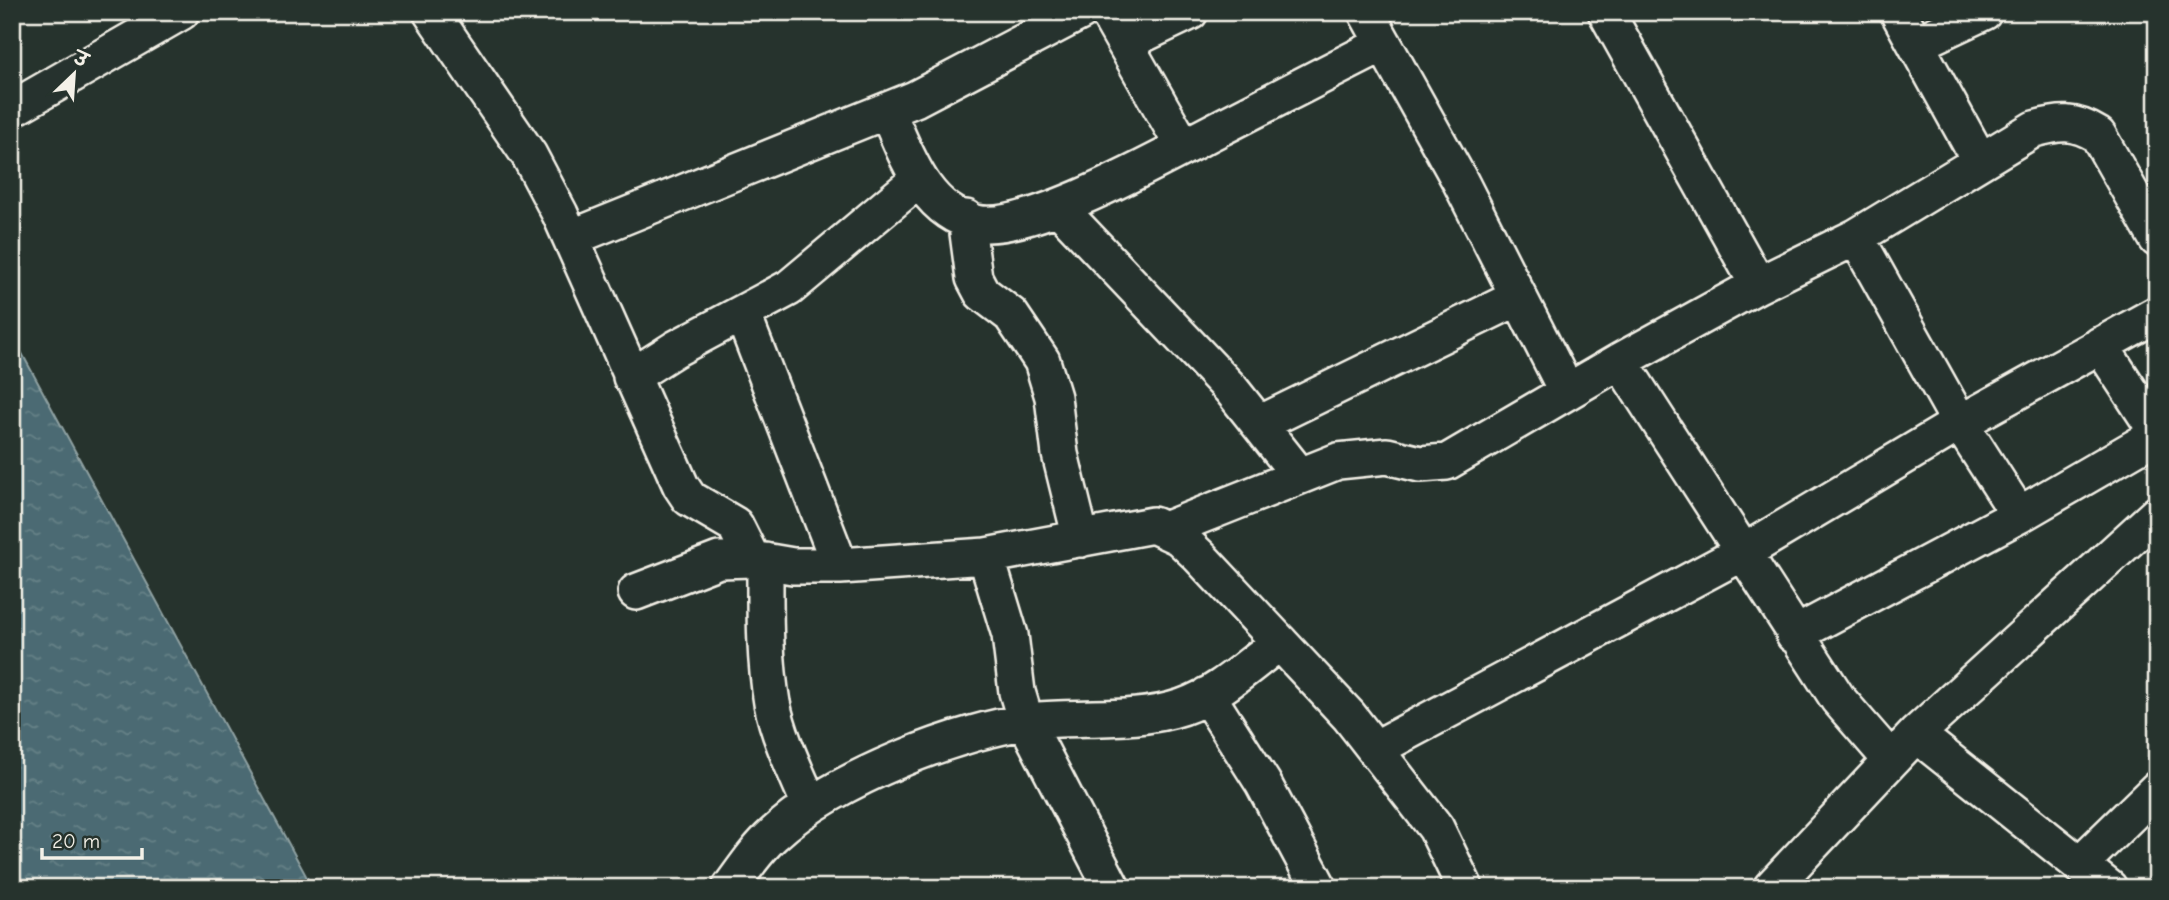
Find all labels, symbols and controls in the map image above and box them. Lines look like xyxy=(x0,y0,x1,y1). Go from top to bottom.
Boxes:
north arrow xyxy=(38,38,108,108)
text: उ xyxy=(69,46,93,73)
scale bar xyxy=(42,816,142,860)
text: 20 m xyxy=(52,829,100,853)

